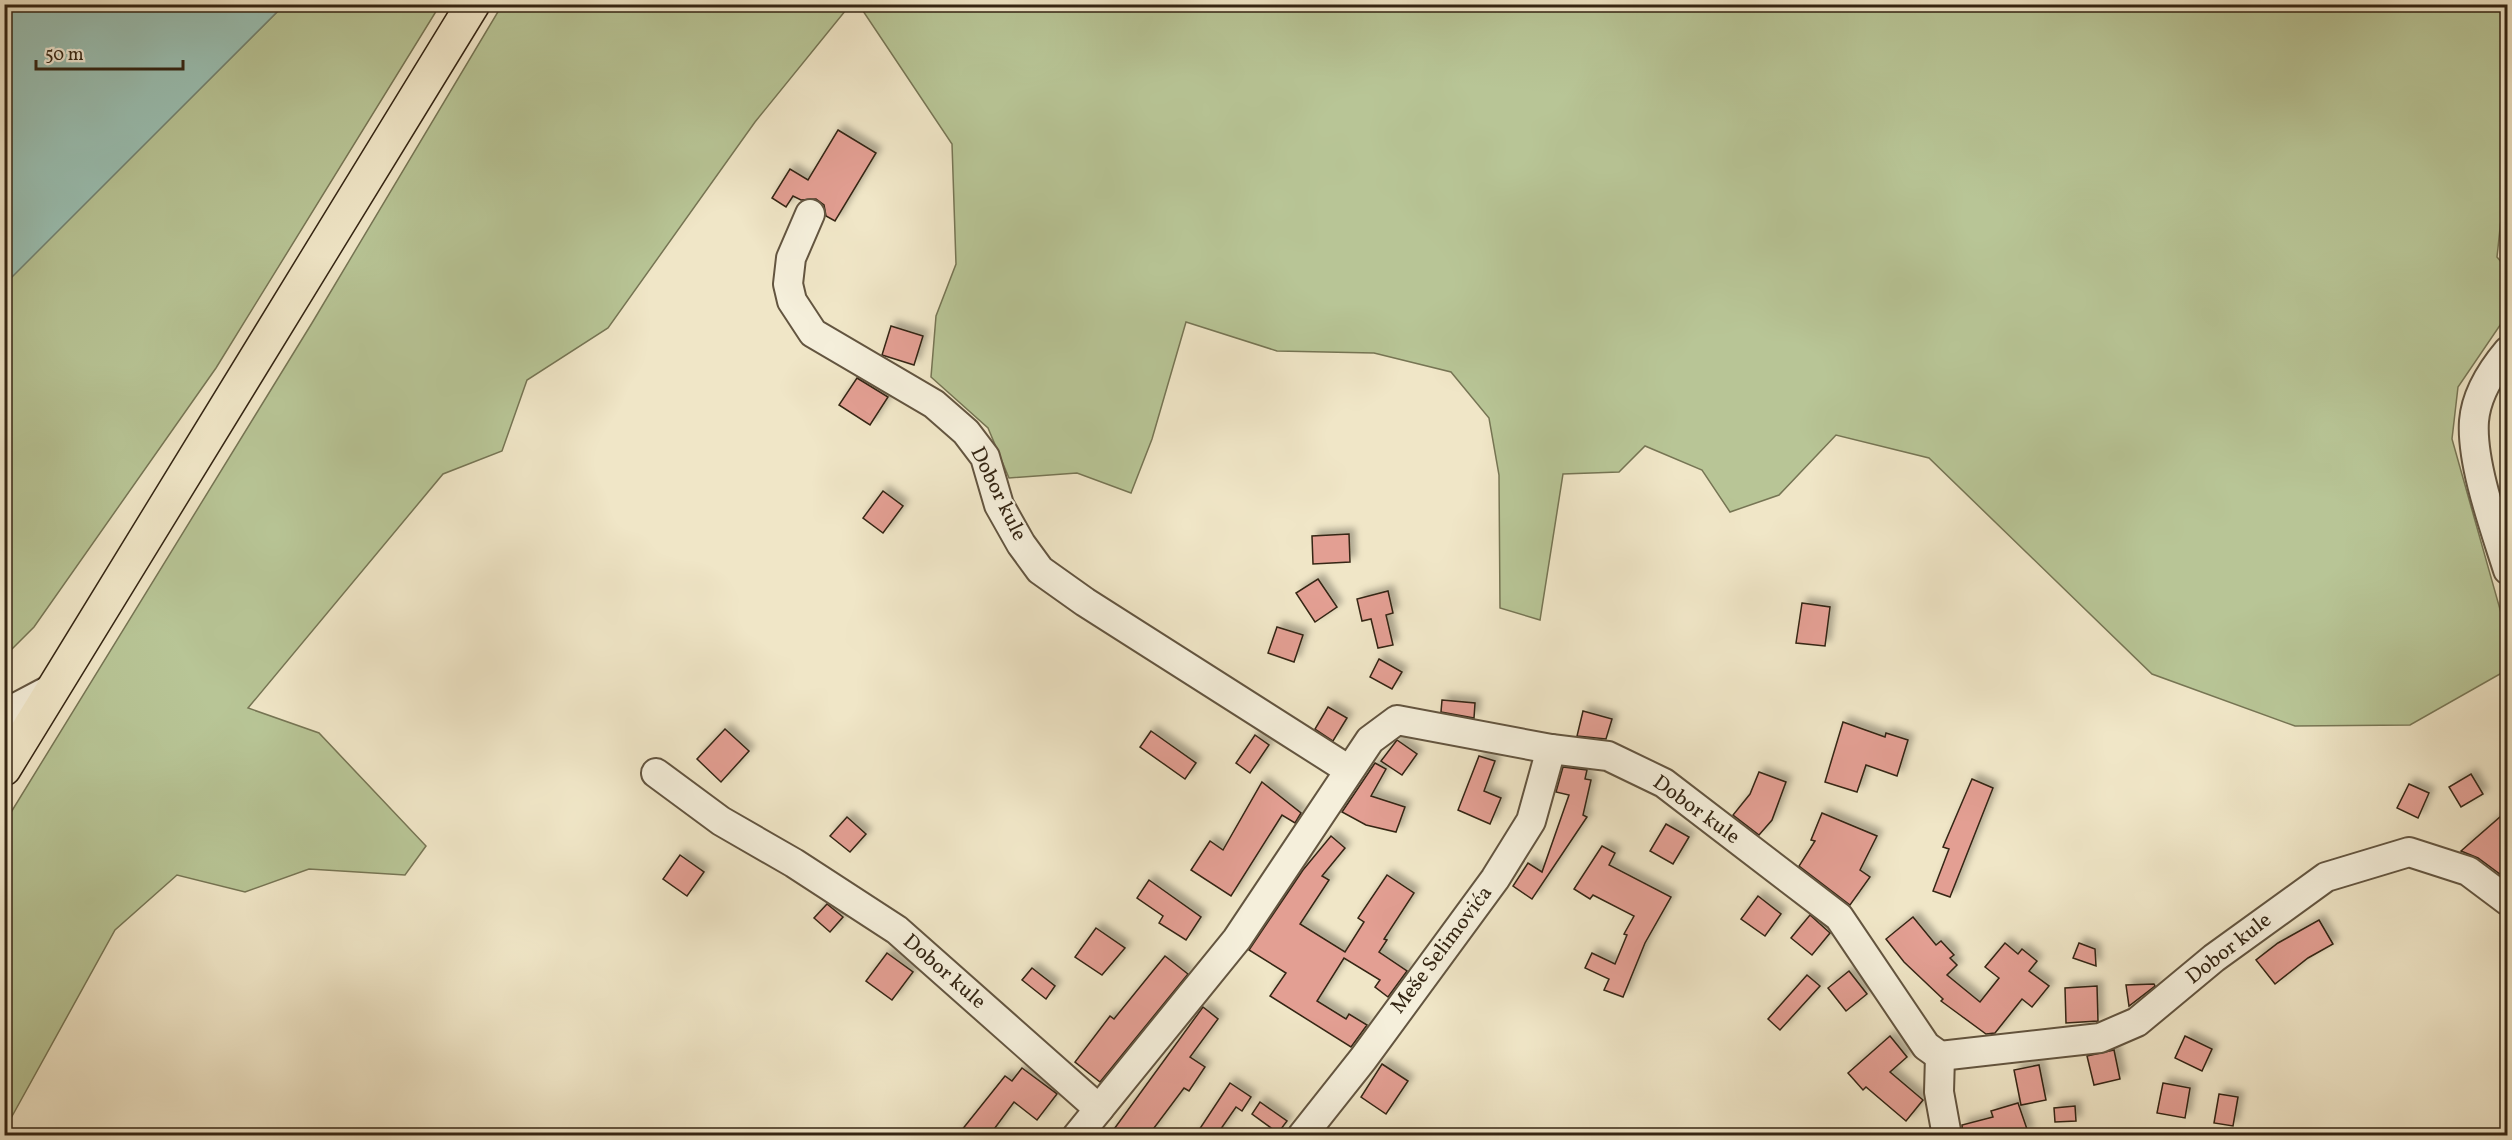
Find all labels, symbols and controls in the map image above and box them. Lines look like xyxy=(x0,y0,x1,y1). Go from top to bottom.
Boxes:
scale bar xyxy=(36,33,183,71)
text: 50 m xyxy=(45,43,84,68)
street label: Dobor kule xyxy=(963,442,1033,546)
street label: Dobor kule xyxy=(1646,768,1746,852)
street label: Meše Selimovića xyxy=(1384,880,1500,1020)
street label: Dobor kule xyxy=(2180,906,2278,992)
street label: Dobor kule xyxy=(896,928,992,1016)

